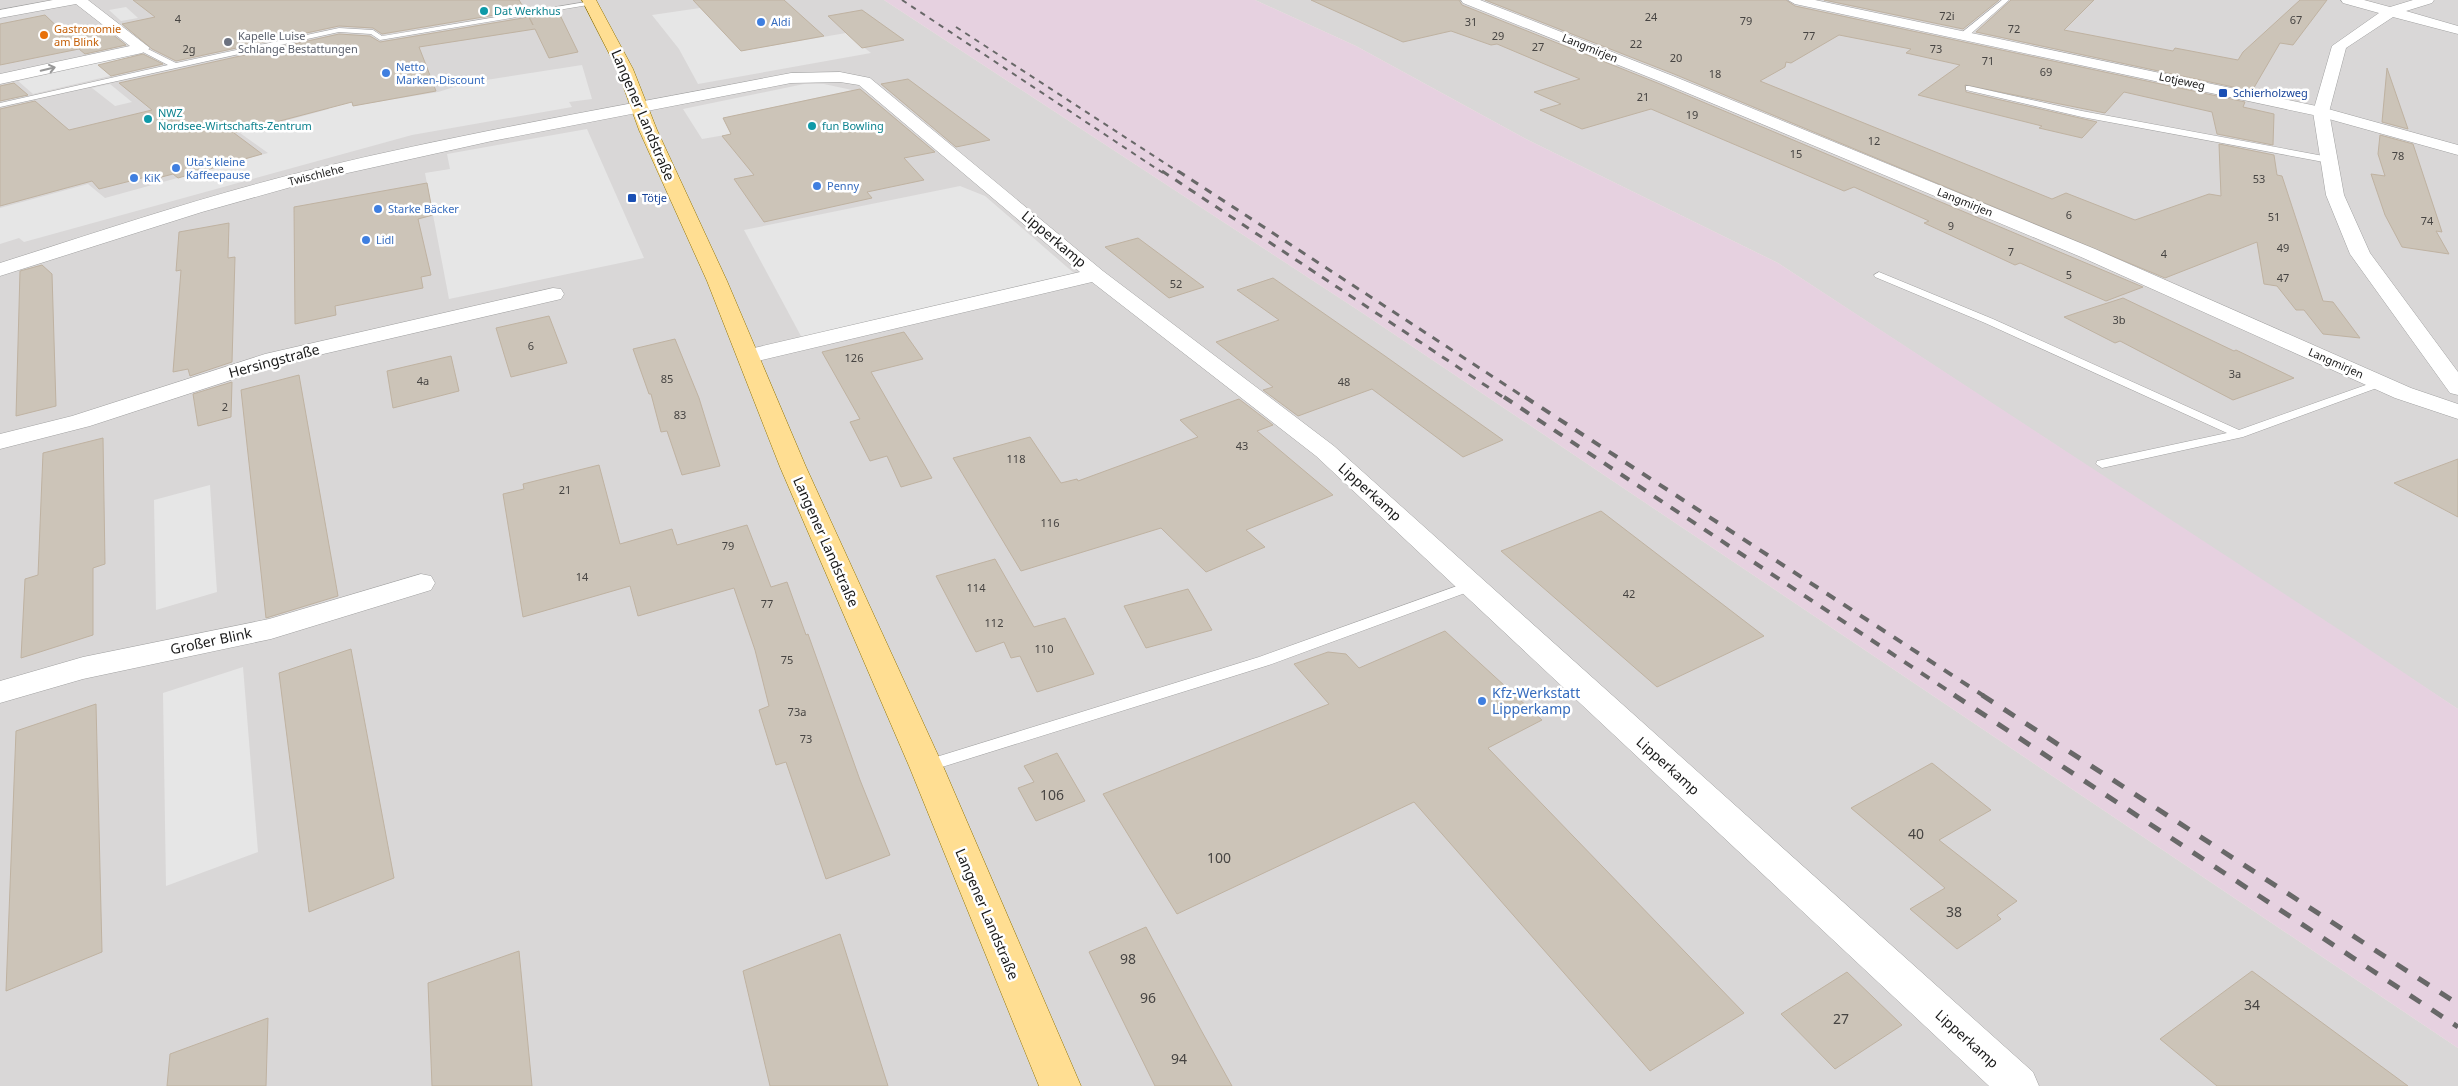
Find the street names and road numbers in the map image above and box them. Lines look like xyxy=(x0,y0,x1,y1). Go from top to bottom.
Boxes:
street label: Langmirjen xyxy=(1560,30,1620,66)
street label: Langener Landstraße xyxy=(607,46,680,183)
street label: Lotjeweg xyxy=(2158,68,2207,93)
street label: Twischlehe xyxy=(287,160,345,189)
street label: Langmirjen xyxy=(1935,184,1995,220)
street label: Lipperkamp xyxy=(1018,206,1091,271)
street label: Hersingstraße xyxy=(226,339,322,382)
street label: Langmirjen xyxy=(2306,344,2366,381)
street label: Lipperkamp xyxy=(1335,458,1406,525)
street label: Langener Landstraße xyxy=(789,474,864,610)
street label: Großer Blink xyxy=(168,623,254,658)
street label: Lipperkamp xyxy=(1633,732,1704,799)
street label: Langener Landstraße xyxy=(951,845,1024,982)
street label: Lipperkamp xyxy=(1932,1005,2003,1072)

